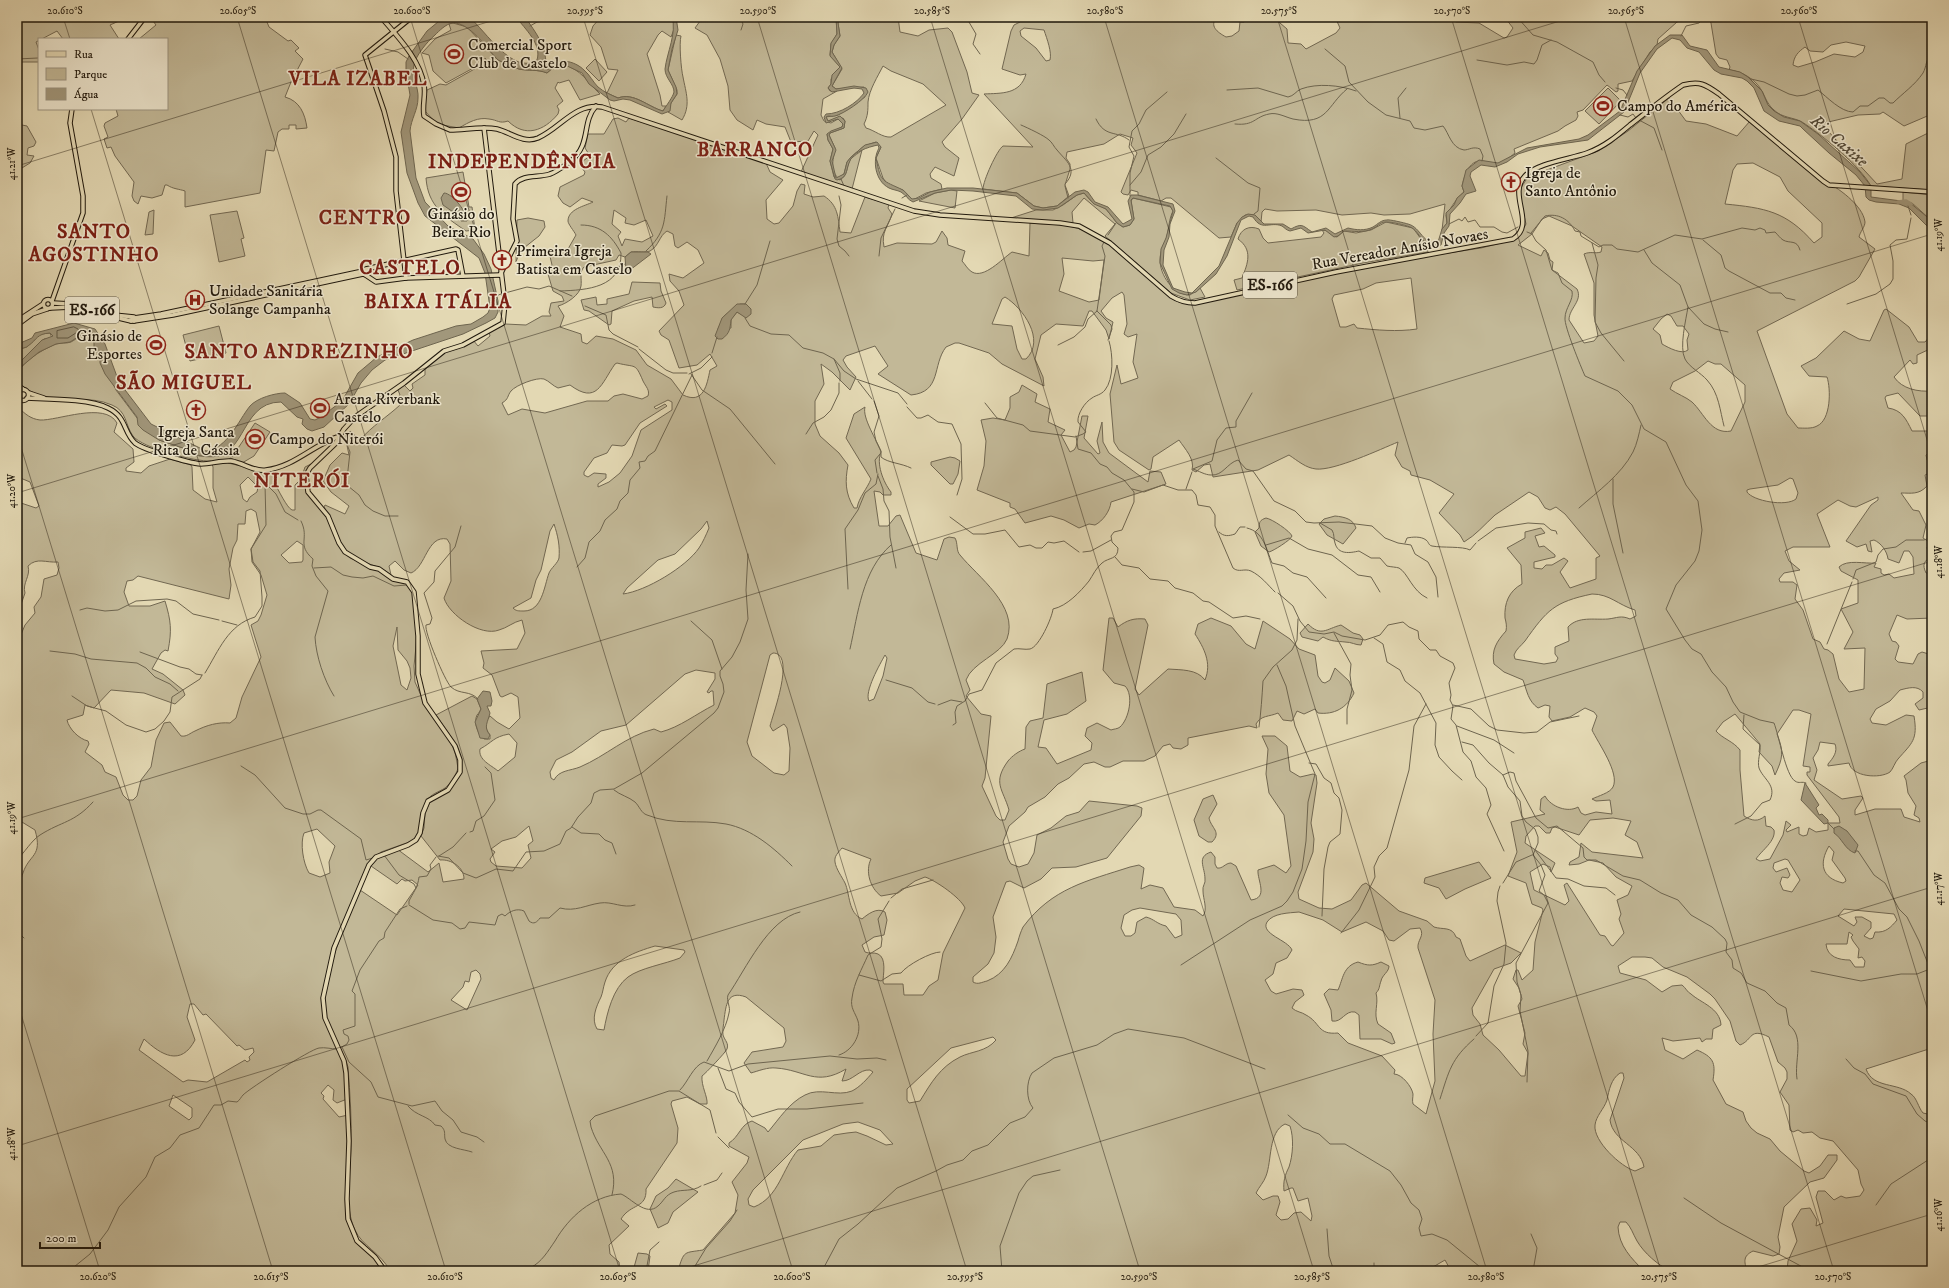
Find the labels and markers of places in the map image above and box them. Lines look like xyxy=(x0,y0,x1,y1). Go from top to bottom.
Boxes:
place label: Comercial Sport Club de Castelo xyxy=(468,35,572,73)
sports icon: Comercial Sport Club de Castelo xyxy=(443,43,465,65)
sports icon: Campo do América xyxy=(1592,95,1614,117)
place label: Campo do América xyxy=(1617,96,1738,116)
place label: Igreja de Santo Antônio xyxy=(1525,163,1617,201)
church icon: Igreja de Santo Antônio xyxy=(1500,171,1522,193)
sports icon: Ginásio do Beira Rio xyxy=(450,181,472,203)
place label: Ginásio do Beira Rio xyxy=(428,204,495,242)
place label: Primeira Igreja Batista em Castelo xyxy=(516,241,632,279)
church icon: Primeira Igreja Batista em Castelo xyxy=(491,249,513,271)
place label: Unidade Sanitária Solange Campanha xyxy=(209,281,331,319)
hospital icon: Unidade Sanitária Solange Campanha xyxy=(184,289,206,311)
place label: Ginásio de Esportes xyxy=(76,326,142,364)
sports icon: Ginásio de Esportes xyxy=(145,334,167,356)
place label: Arena Riverbank Castelo xyxy=(334,389,440,427)
sports icon: Arena Riverbank Castelo xyxy=(309,397,331,419)
church icon: Igreja Santa Rita de Cássia xyxy=(185,399,207,421)
place label: Igreja Santa Rita de Cássia xyxy=(152,422,240,460)
sports icon: Campo do Niterói xyxy=(244,428,266,450)
place label: Campo do Niterói xyxy=(269,429,383,449)

